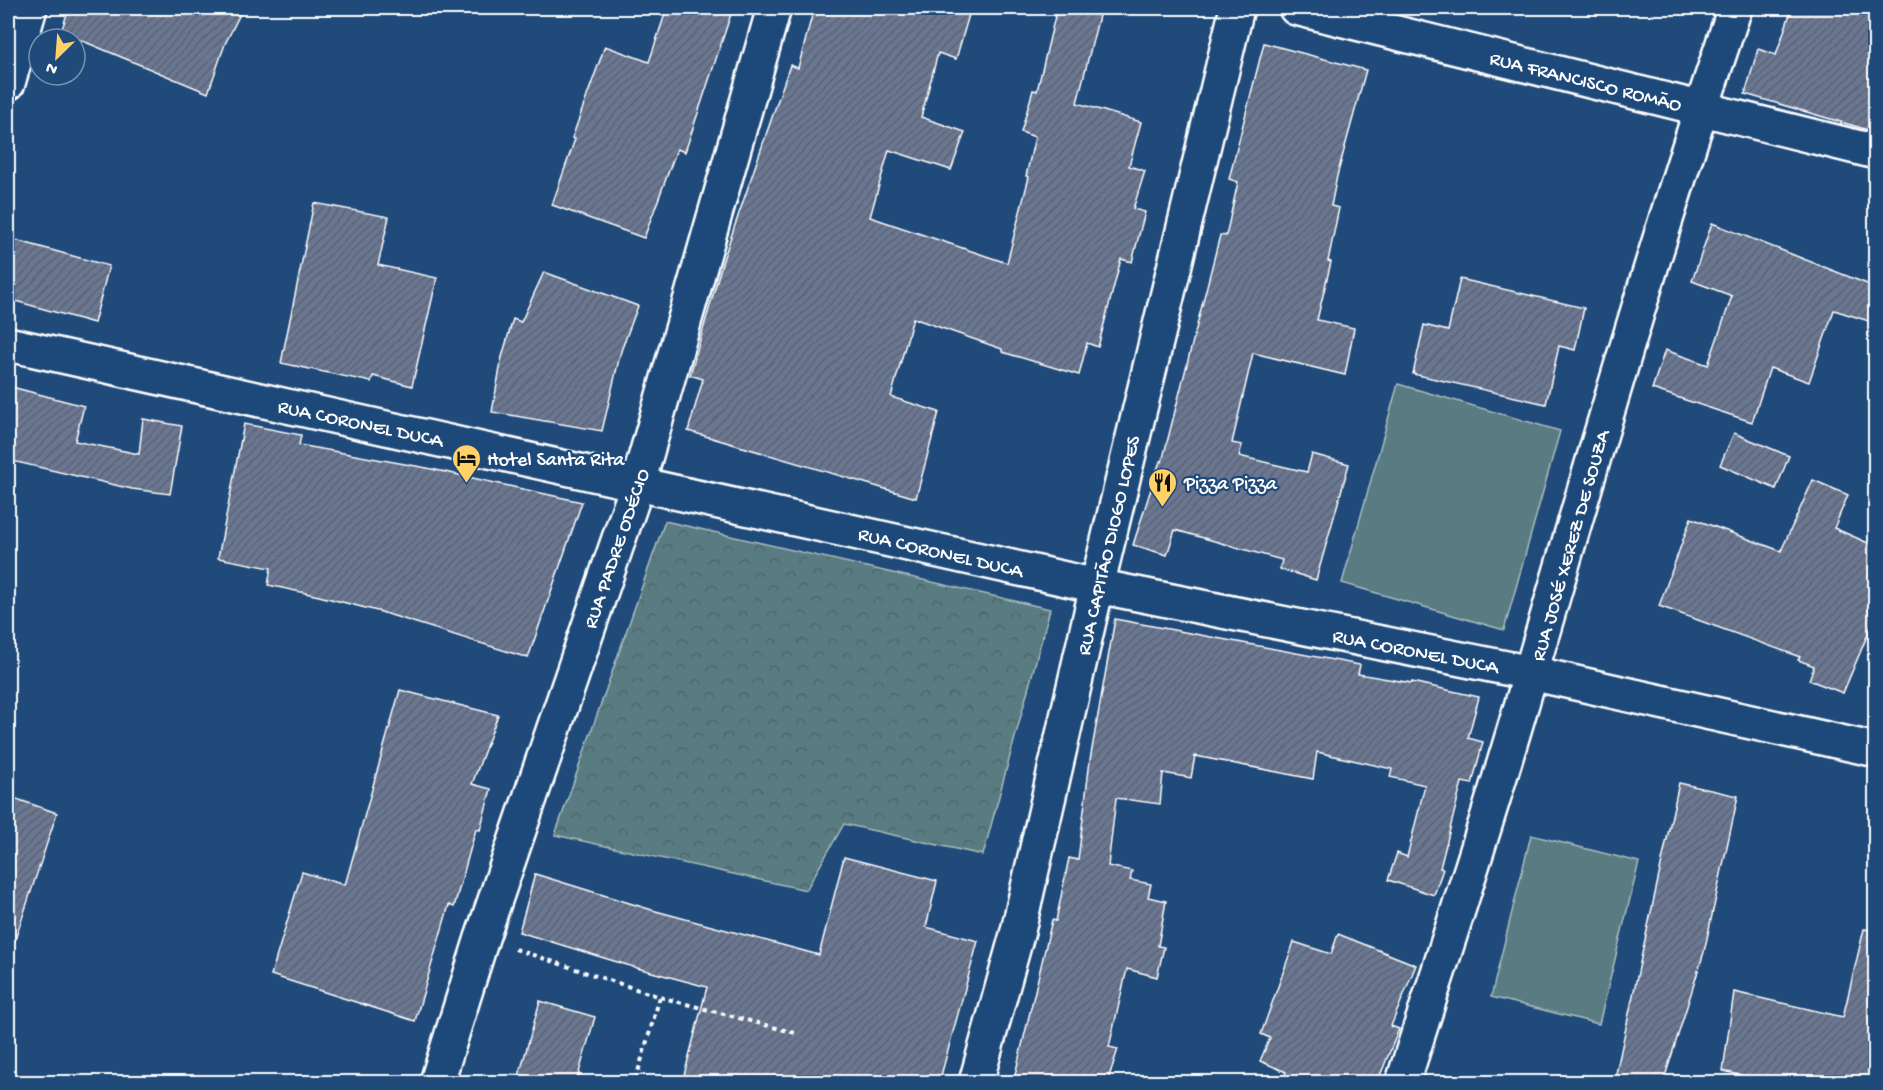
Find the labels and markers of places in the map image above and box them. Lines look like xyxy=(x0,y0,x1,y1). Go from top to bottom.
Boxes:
hotel icon: Hotel Santa Rita xyxy=(450,442,482,484)
place label: Hotel Santa Rita xyxy=(487,450,625,473)
restaurant icon: Pizza Pizza xyxy=(1147,466,1179,508)
place label: Pizza Pizza xyxy=(1183,474,1278,497)

